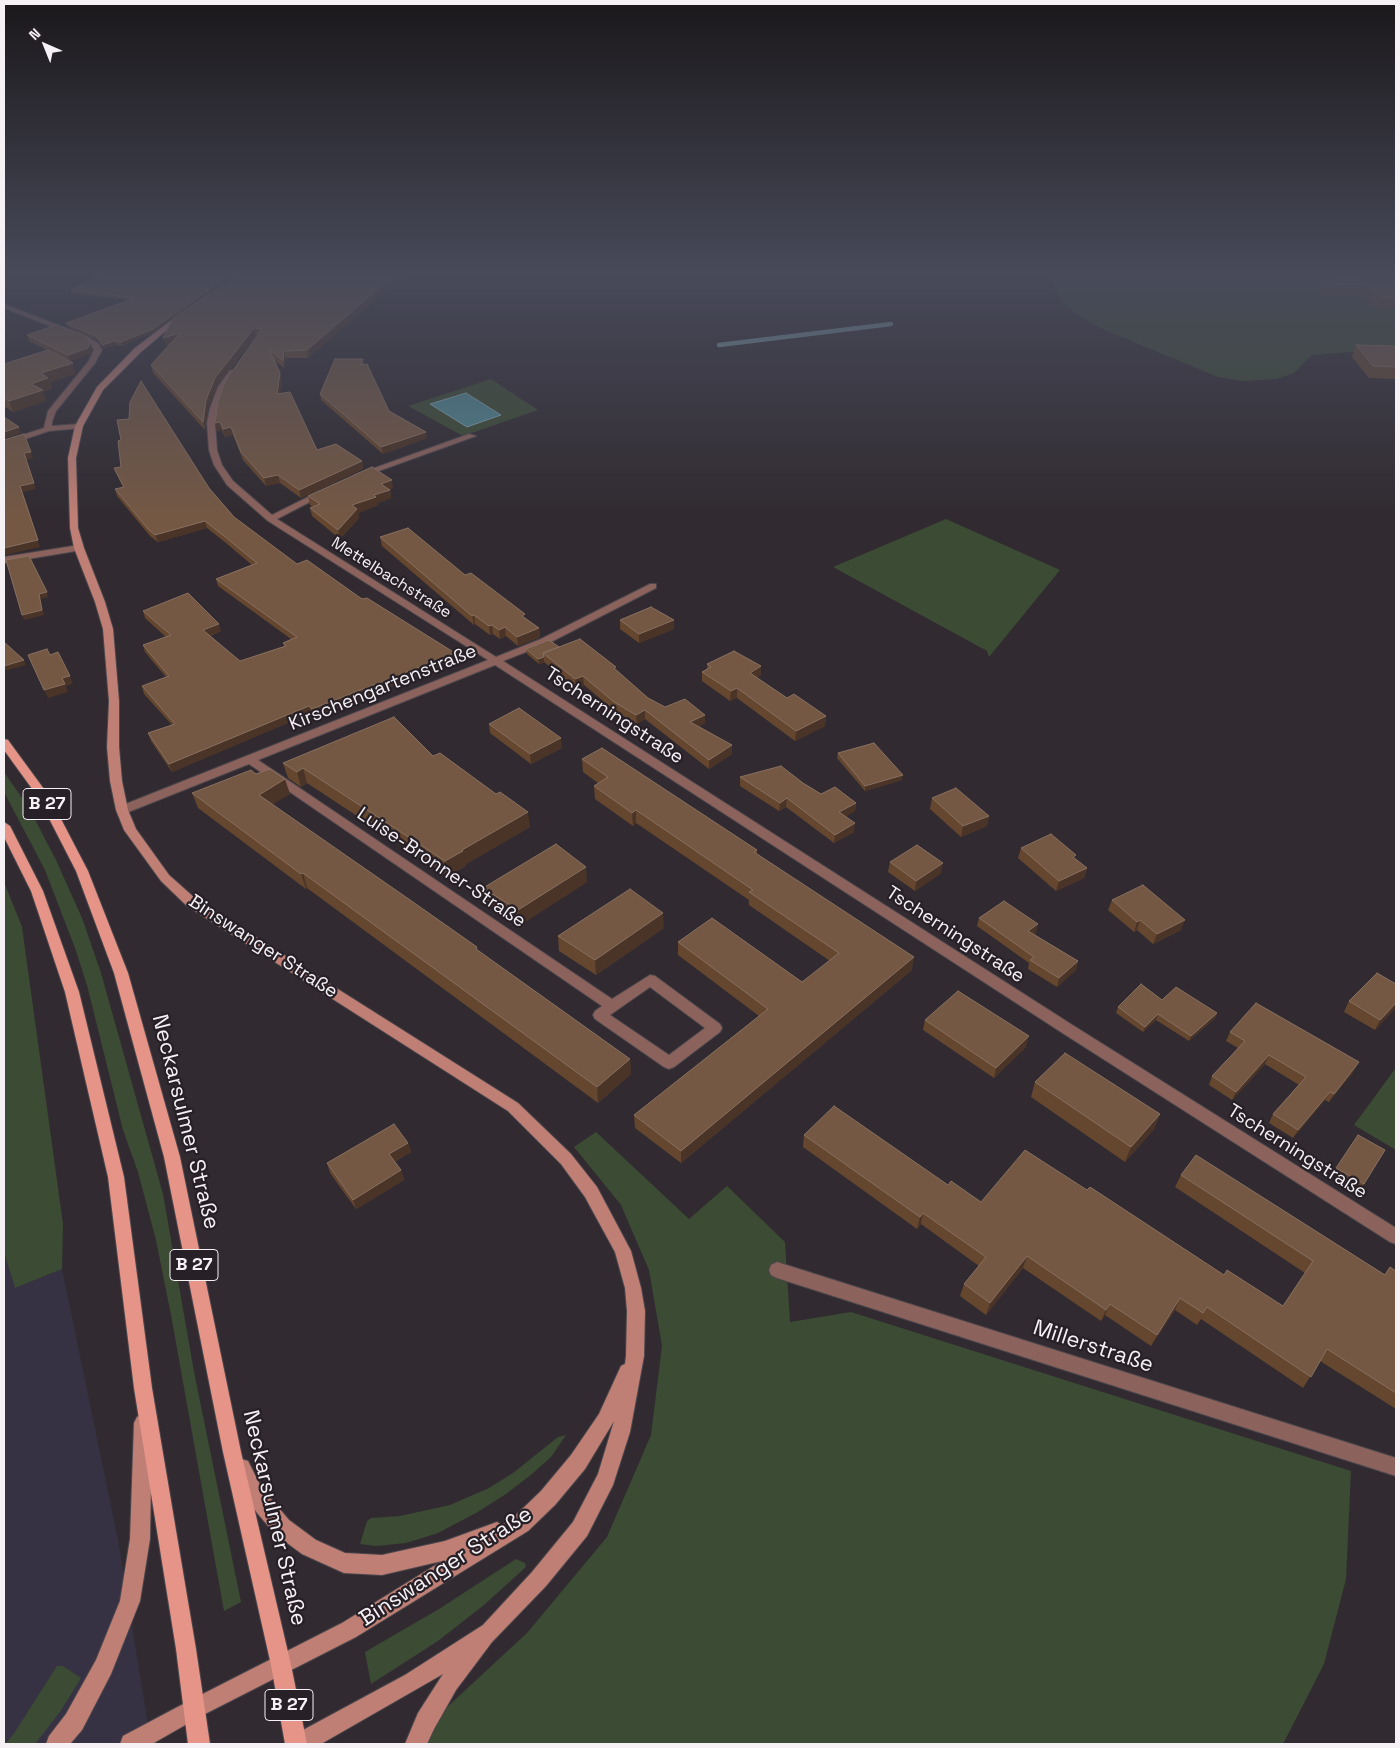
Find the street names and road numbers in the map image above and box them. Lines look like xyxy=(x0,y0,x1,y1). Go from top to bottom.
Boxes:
street label: Mettelbachstraße xyxy=(327,533,455,623)
street label: Kirschengartenstraße xyxy=(286,640,480,736)
street label: Tscherningstraße xyxy=(540,663,688,769)
road number: B 27 xyxy=(23,789,71,820)
street label: Luise-Bronner-Straße xyxy=(352,803,530,933)
street label: Tscherningstraße xyxy=(881,882,1029,988)
street label: Binswanger Straße xyxy=(184,890,342,1004)
street label: Neckarsulmer Straße xyxy=(146,1012,224,1232)
street label: Tscherningstraße xyxy=(1223,1100,1371,1204)
road number: B 27 xyxy=(170,1250,218,1280)
street label: Millerstraße xyxy=(1029,1315,1157,1379)
street label: Neckarsulmer Straße xyxy=(236,1408,312,1628)
street label: Binswanger Straße xyxy=(355,1501,537,1633)
road number: B 27 xyxy=(265,1690,313,1720)

